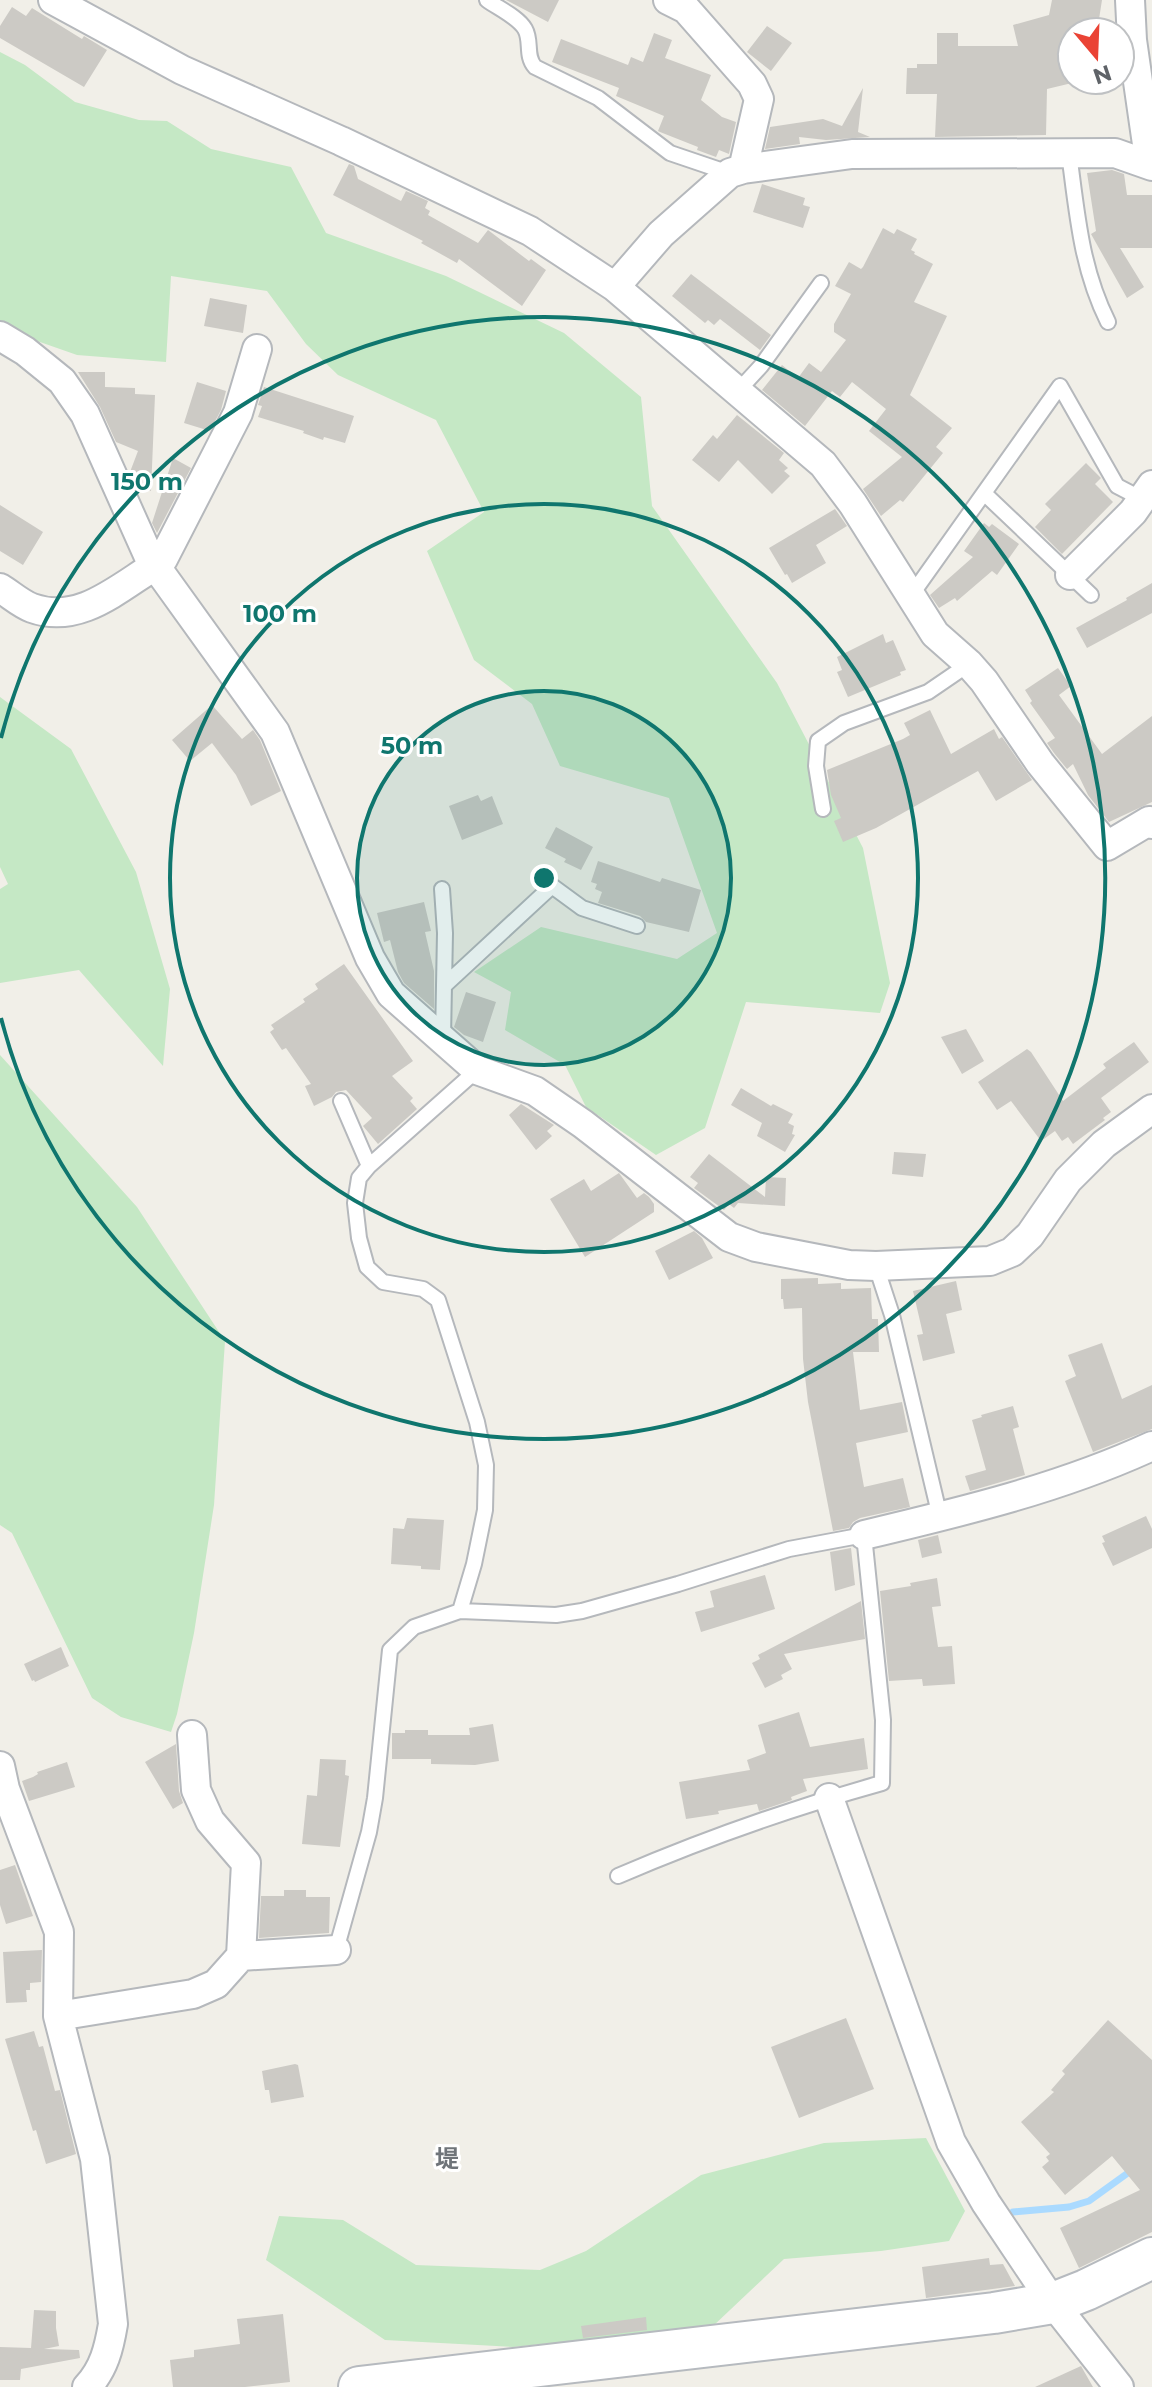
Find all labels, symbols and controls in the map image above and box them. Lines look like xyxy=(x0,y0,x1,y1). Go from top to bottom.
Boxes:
north arrow xyxy=(1056,16,1136,96)
text: N xyxy=(1090,59,1115,90)
text: 150 m xyxy=(111,467,183,496)
text: 100 m xyxy=(243,599,317,628)
text: 50 m xyxy=(381,731,443,760)
centre of rings xyxy=(530,864,558,892)
district label: 堤 xyxy=(435,2144,459,2173)

